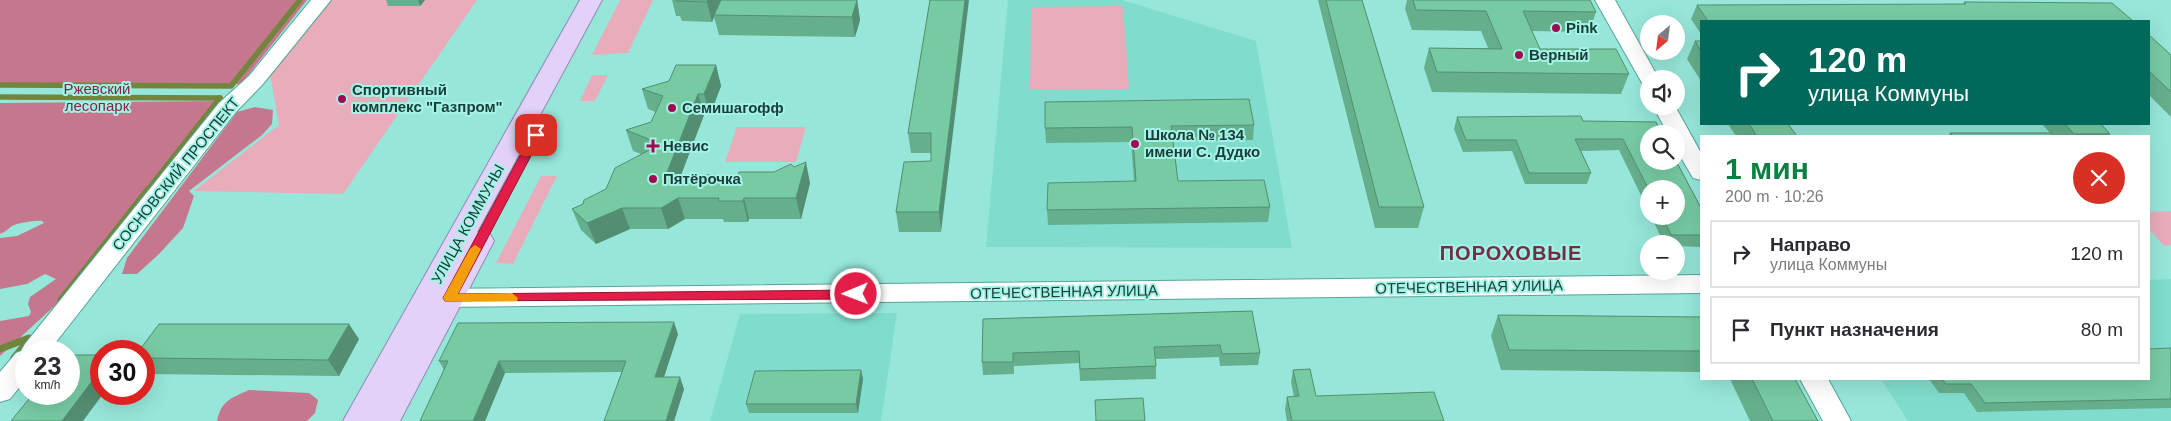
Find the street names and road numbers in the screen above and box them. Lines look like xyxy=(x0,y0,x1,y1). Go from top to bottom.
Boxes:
street label: СОСНОВСКИЙ ПРОСПЕКТ xyxy=(109,94,243,254)
street label: УЛИЦА КОММУНЫ xyxy=(428,161,507,286)
street label: ОТЕЧЕСТВЕННАЯ УЛИЦА xyxy=(1375,276,1563,297)
street label: ОТЕЧЕСТВЕННАЯ УЛИЦА xyxy=(970,281,1158,302)

